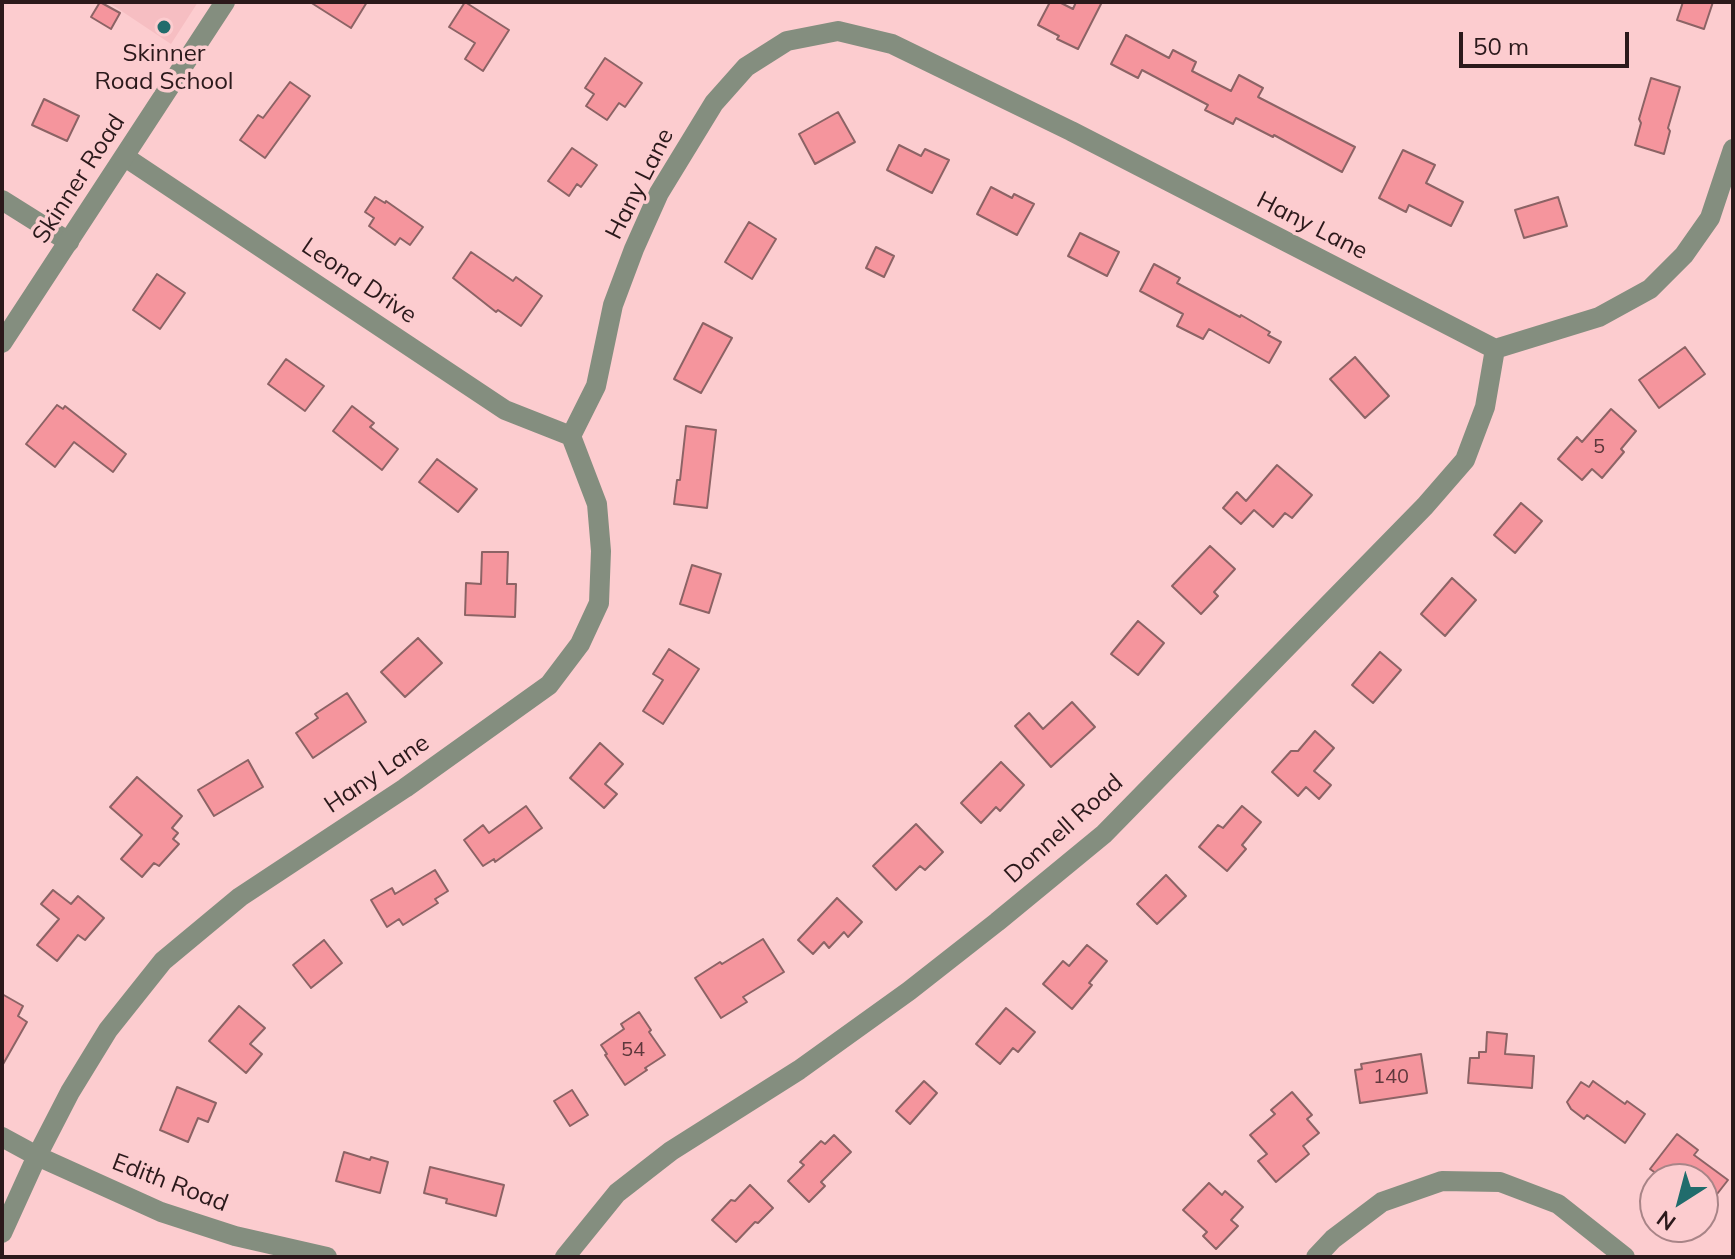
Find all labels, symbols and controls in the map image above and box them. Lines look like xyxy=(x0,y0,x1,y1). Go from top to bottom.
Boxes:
scale bar xyxy=(1463,16,1633,66)
marker: Skinner Road School xyxy=(155,18,173,36)
text: 50 m xyxy=(1473,31,1529,61)
place label: Skinner Road School xyxy=(94,40,234,96)
street label: Skinner Road xyxy=(27,109,131,249)
street label: Hany Lane xyxy=(600,124,680,244)
street label: Hany Lane xyxy=(1252,186,1372,266)
street label: Leona Drive xyxy=(296,232,422,330)
house number: 5 xyxy=(1593,435,1605,459)
street label: Hany Lane xyxy=(319,728,435,820)
street label: Donnell Road xyxy=(999,768,1129,890)
house number: 54 xyxy=(621,1038,645,1062)
house number: 140 xyxy=(1373,1065,1409,1089)
street label: Edith Road xyxy=(108,1148,232,1218)
north arrow xyxy=(1639,1163,1719,1243)
text: N xyxy=(1651,1205,1681,1237)

